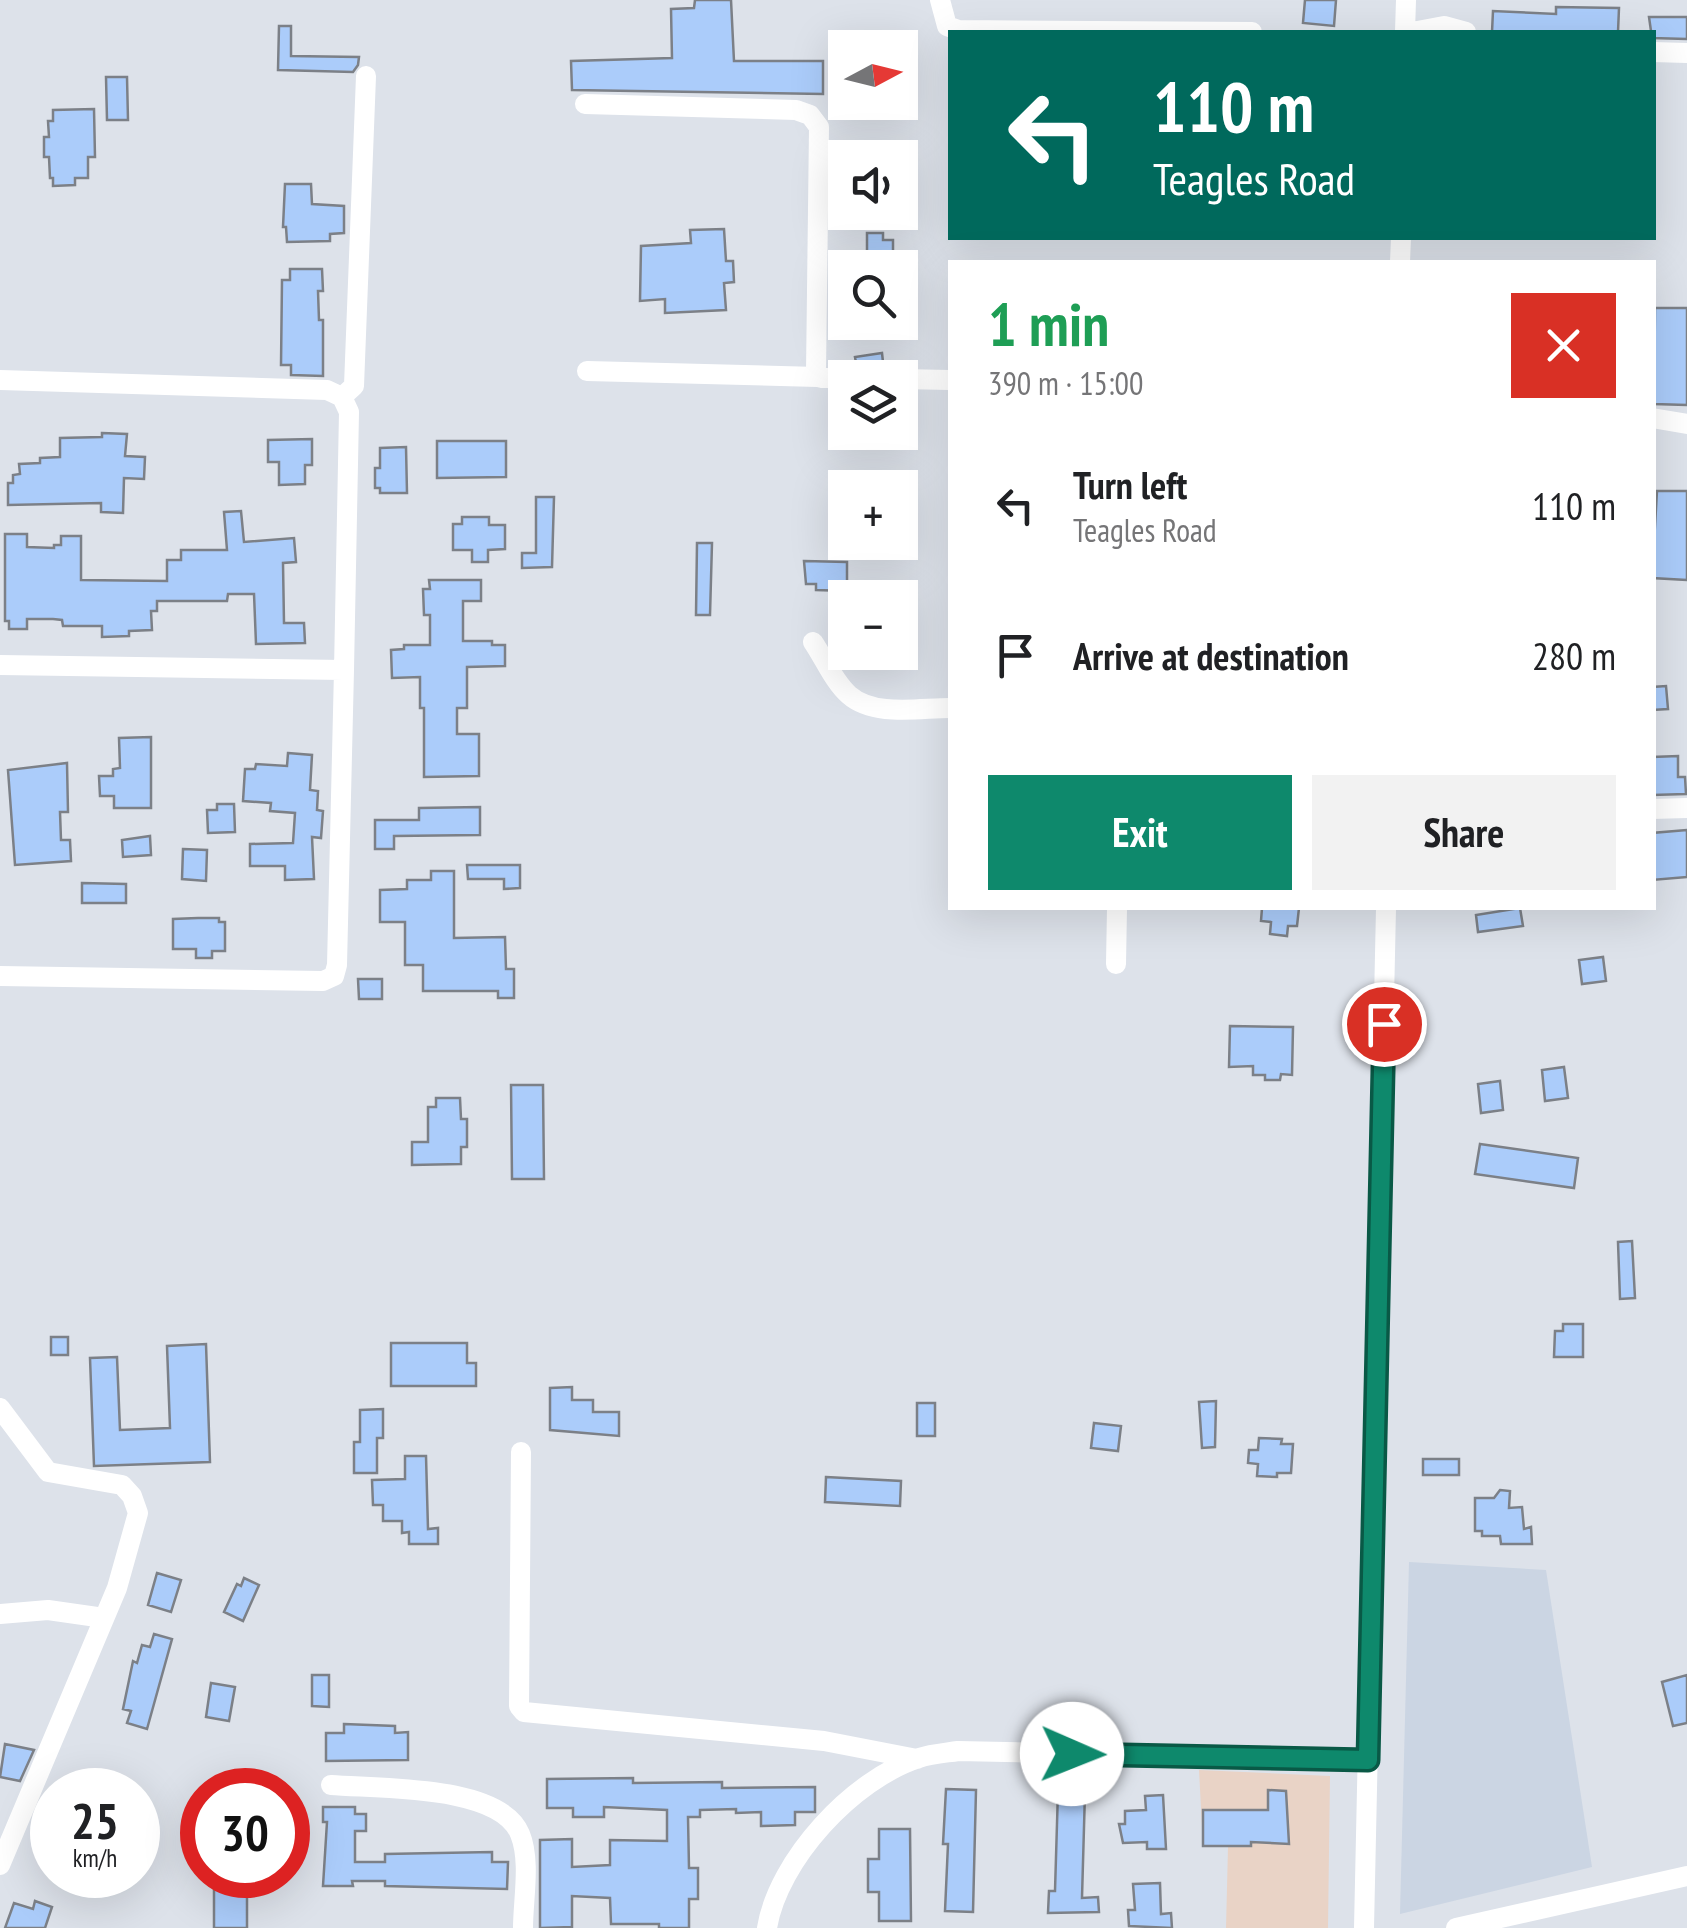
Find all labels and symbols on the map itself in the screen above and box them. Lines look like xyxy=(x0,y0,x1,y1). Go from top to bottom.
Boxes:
north arrow xyxy=(828,30,918,120)
pin xyxy=(1342,982,1427,1067)
position arrow xyxy=(1020,1702,1124,1806)
speed limit sign: 30 xyxy=(180,1768,310,1898)

